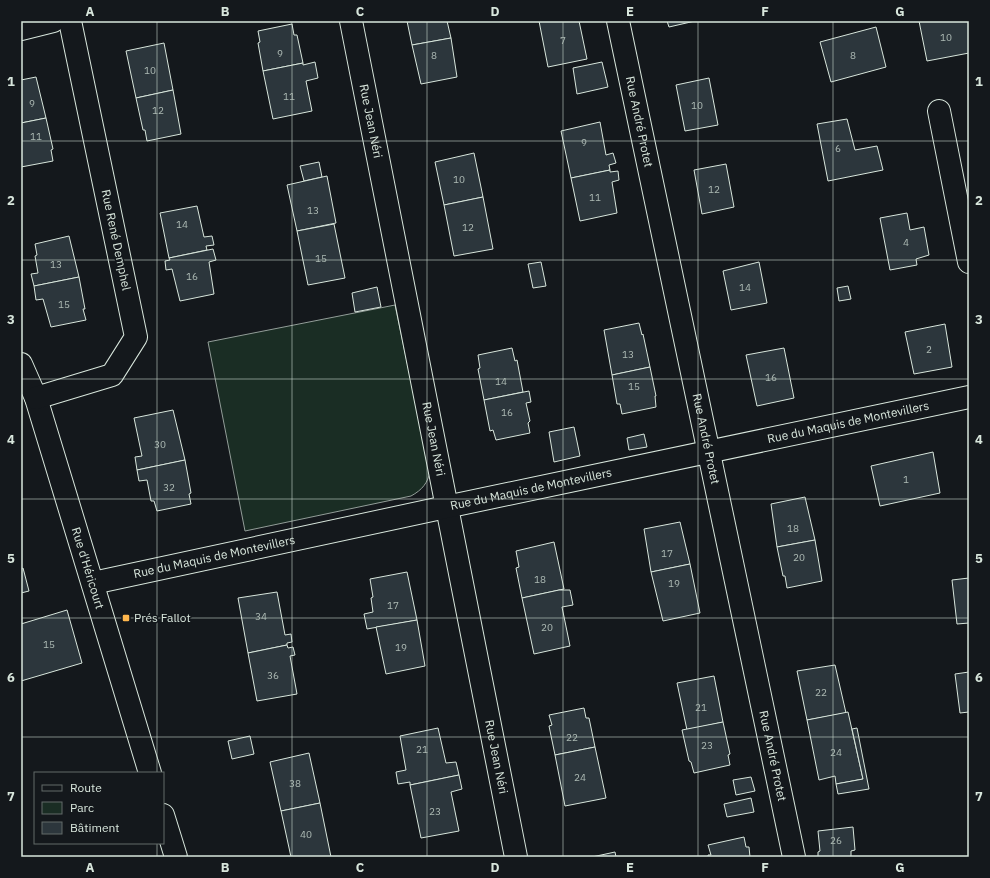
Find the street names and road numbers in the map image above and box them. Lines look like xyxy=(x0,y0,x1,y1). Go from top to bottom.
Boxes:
street label: Rue André Protet xyxy=(623,75,657,168)
street label: Rue Jean Néri xyxy=(357,83,386,159)
street label: Rue René Demphel xyxy=(98,188,135,292)
street label: Rue André Protet xyxy=(690,392,723,486)
street label: Rue du Maquis de Montevillers xyxy=(766,398,930,446)
street label: Rue Jean Néri xyxy=(419,400,449,477)
street label: Rue du Maquis de Montevillers xyxy=(449,464,613,513)
street label: Rue d'Héricourt xyxy=(69,525,108,611)
street label: Rue du Maquis de Montevillers xyxy=(132,532,296,581)
street label: Rue André Protet xyxy=(756,709,790,803)
street label: Rue Jean Néri xyxy=(482,718,511,795)

